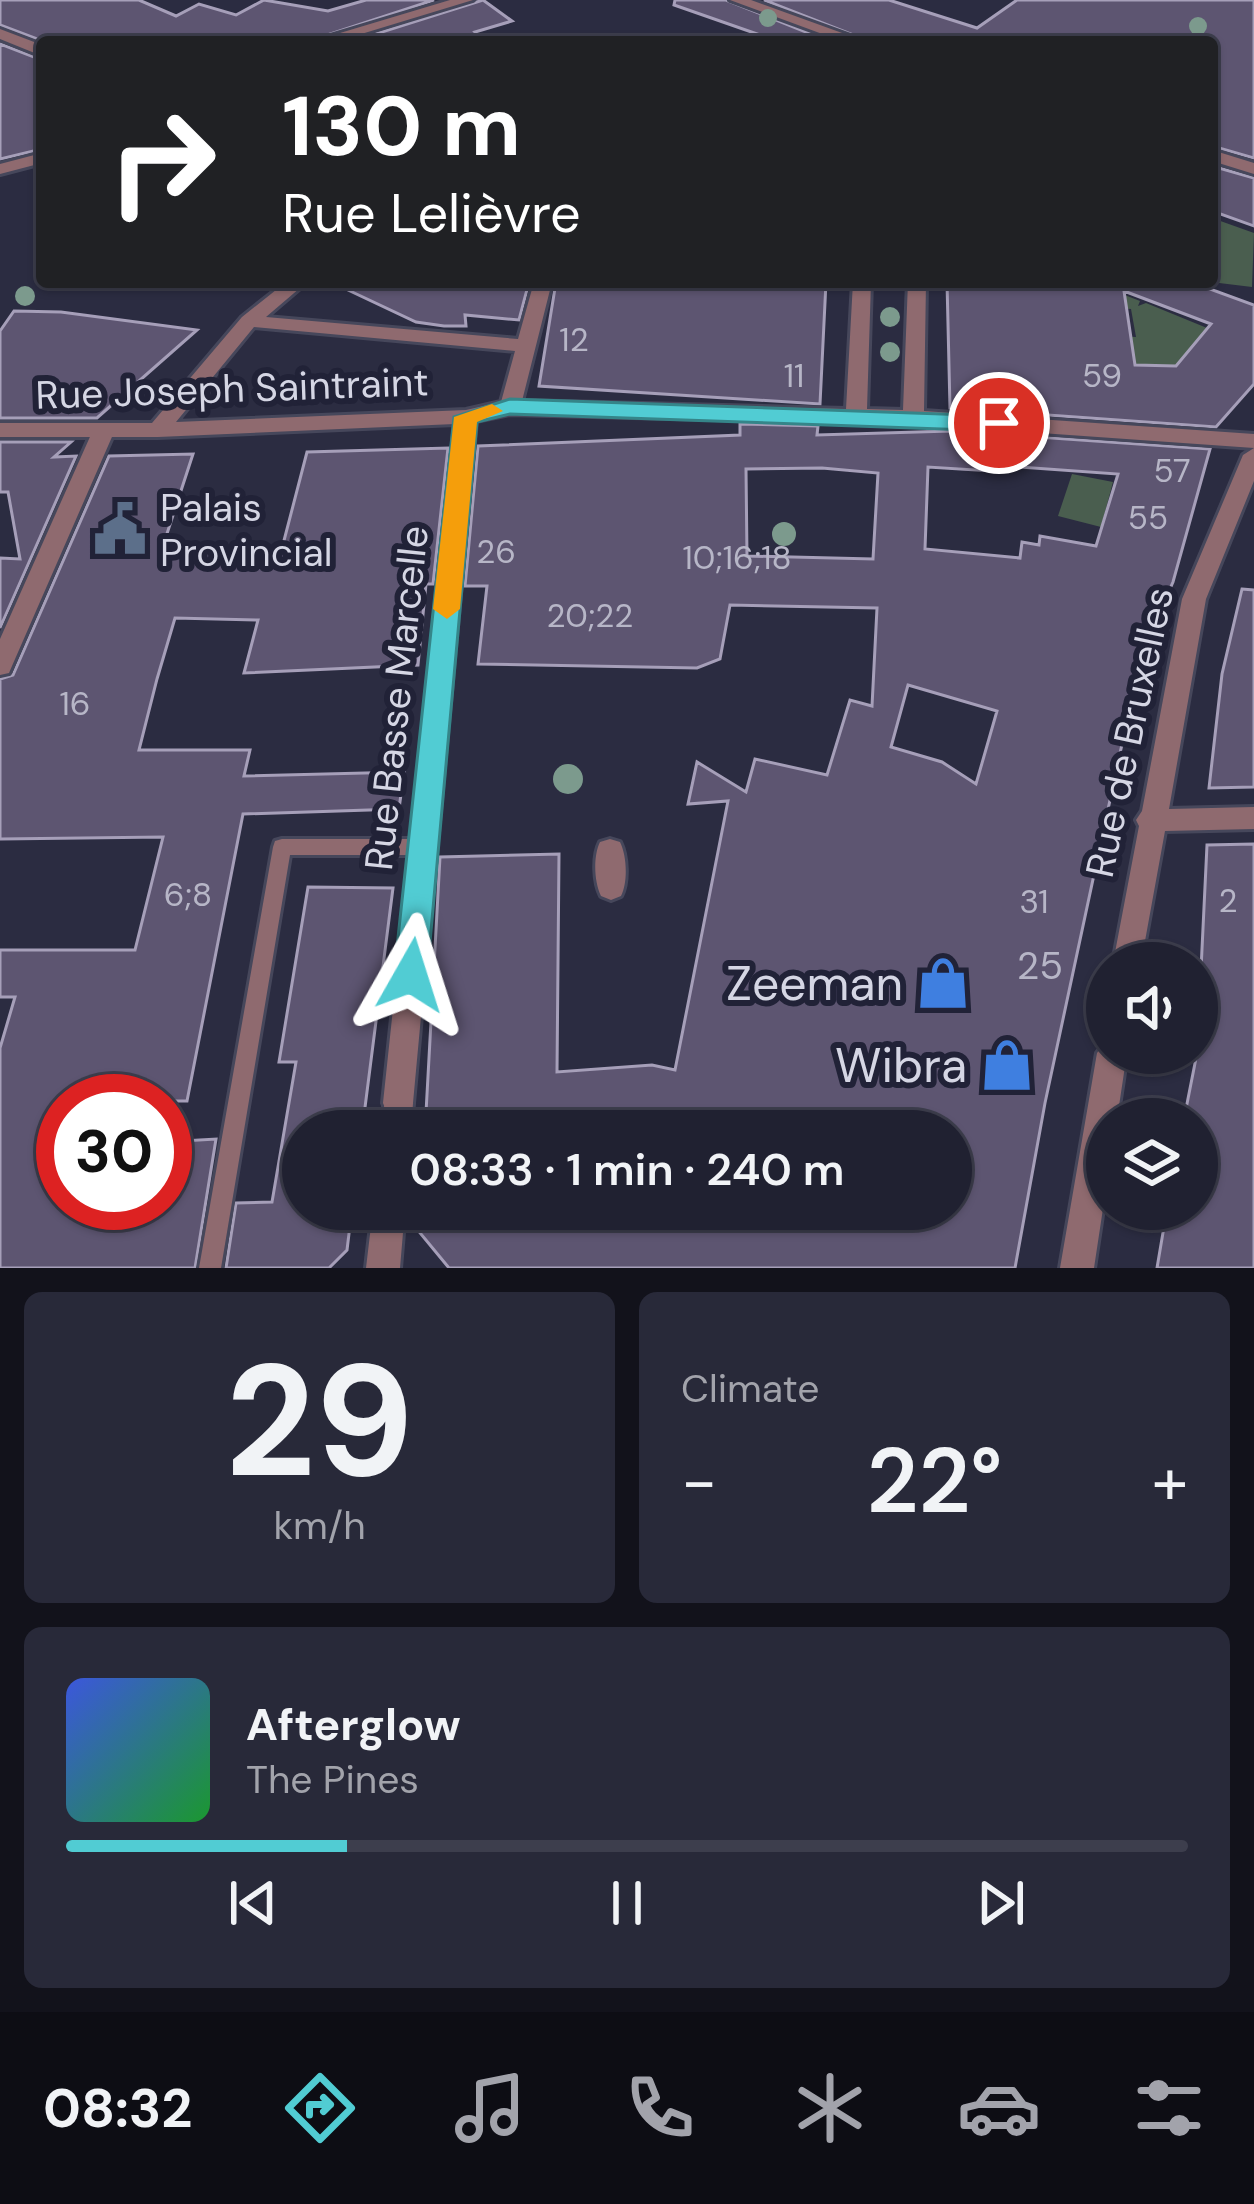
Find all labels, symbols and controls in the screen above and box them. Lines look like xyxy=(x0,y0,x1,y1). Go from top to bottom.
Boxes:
text: 130 m xyxy=(282,72,521,181)
icon: right xyxy=(84,84,240,240)
text: Rue Lelièvre xyxy=(282,178,581,249)
house number: 12 xyxy=(559,318,589,361)
house number: 11 xyxy=(784,354,804,397)
house number: 59 xyxy=(1082,354,1122,397)
street label: Rue Joseph Saintraint xyxy=(35,356,429,421)
pin xyxy=(948,372,1050,474)
icon: arrive xyxy=(966,390,1032,456)
house number: 57 xyxy=(1153,449,1191,492)
place label: Palais Provincial xyxy=(160,482,332,578)
house number: 55 xyxy=(1128,496,1168,539)
public building icon: Palais Provincial xyxy=(91,500,149,558)
street label: Rue Basse Marcelle xyxy=(353,523,440,873)
house number: 26 xyxy=(476,530,516,573)
house number: 10;16;18 xyxy=(682,536,792,579)
street label: Rue de Bruxelles xyxy=(1074,582,1185,882)
house number: 20;22 xyxy=(547,594,633,637)
house number: 16 xyxy=(59,682,91,725)
house number: 6;8 xyxy=(164,873,212,916)
house number: 2 xyxy=(1218,879,1238,922)
house number: 31 xyxy=(1019,880,1049,923)
position arrow xyxy=(348,912,474,1038)
house number: 25 xyxy=(1017,940,1063,991)
map controls xyxy=(1086,942,1218,1230)
button: sound xyxy=(1086,942,1218,1074)
place label: Zeeman xyxy=(726,952,903,1015)
shop icon: Zeeman xyxy=(914,954,972,1012)
place label: Wibra xyxy=(835,1034,967,1097)
shop icon: Wibra xyxy=(978,1036,1036,1094)
speed limit sign: 30 xyxy=(36,1074,192,1230)
button: layers xyxy=(1086,1098,1218,1230)
text: 08:33 · 1 min · 240 m xyxy=(409,1140,845,1199)
text: 29 xyxy=(225,1320,414,1523)
text: Climate xyxy=(681,1363,819,1414)
text: 22° xyxy=(867,1423,1003,1540)
text: − xyxy=(681,1439,717,1524)
text: + xyxy=(1152,1439,1188,1524)
text: km/h xyxy=(273,1500,366,1551)
text: Afterglow xyxy=(246,1695,461,1754)
text: The Pines xyxy=(246,1754,419,1805)
icon: previous xyxy=(220,1870,286,1936)
icon: pause xyxy=(594,1870,660,1936)
icon: next xyxy=(968,1870,1034,1936)
icon: directions xyxy=(278,2066,362,2150)
icon: music xyxy=(448,2066,532,2150)
icon: phone xyxy=(618,2066,702,2150)
icon: climate xyxy=(788,2066,872,2150)
icon: car xyxy=(957,2066,1041,2150)
icon: filters xyxy=(1127,2066,1211,2150)
text: 08:32 xyxy=(43,2073,193,2144)

